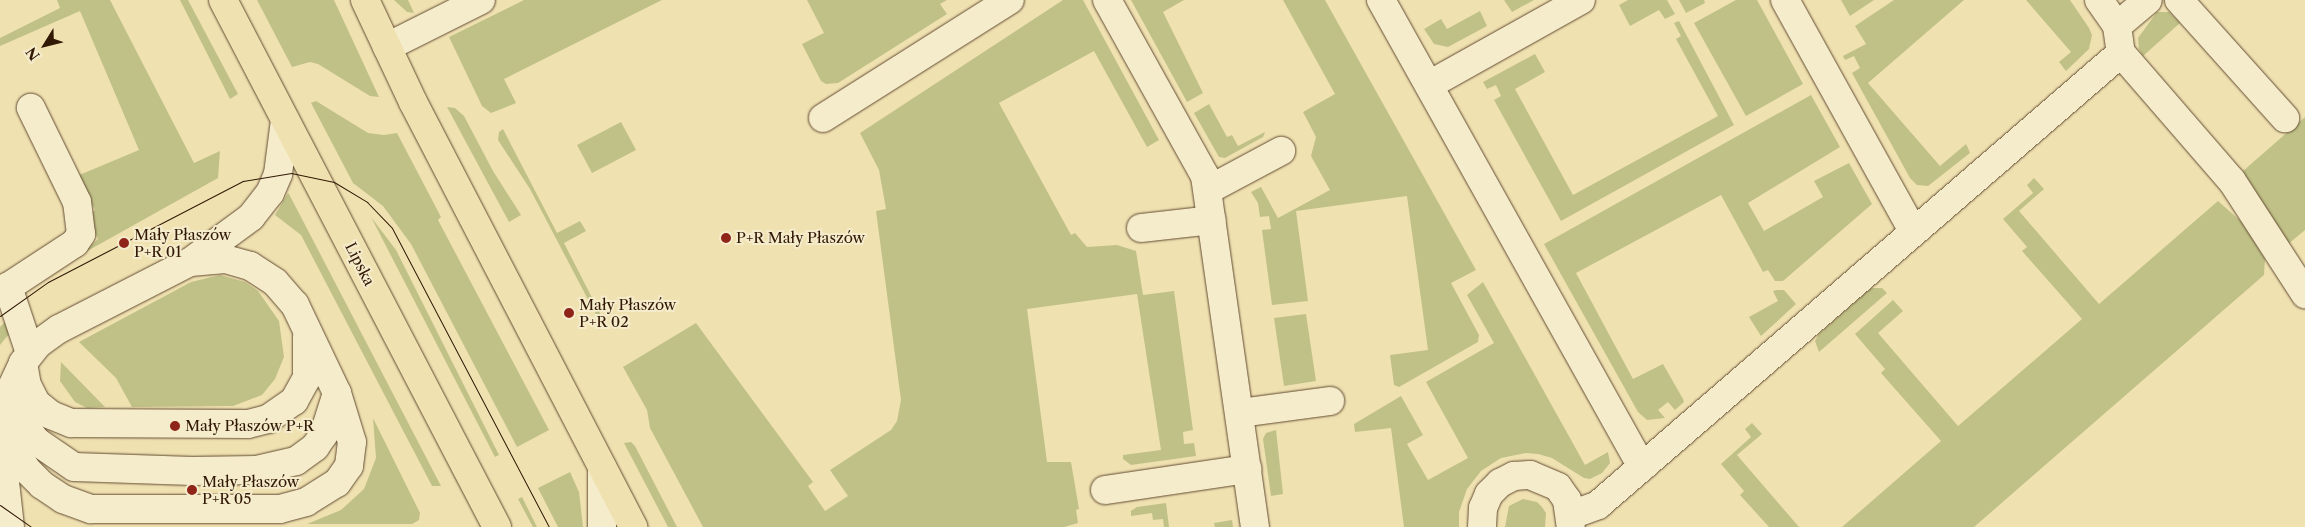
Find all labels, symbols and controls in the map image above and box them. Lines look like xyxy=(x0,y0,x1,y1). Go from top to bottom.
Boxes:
north arrow xyxy=(20,20,70,70)
text: N xyxy=(22,44,44,64)
place label: Mały Płaszów P+R 01 xyxy=(134,225,232,260)
place label: P+R Mały Płaszów xyxy=(736,229,866,247)
marker: P+R Mały Płaszów xyxy=(720,232,732,244)
marker: Mały Płaszów P+R 01 xyxy=(118,237,130,249)
street label: Lipska xyxy=(341,239,379,289)
place label: Mały Płaszów P+R 02 xyxy=(579,295,677,330)
marker: Mały Płaszów P+R 02 xyxy=(563,307,575,319)
place label: Mały Płaszów P+R xyxy=(185,417,315,435)
marker: Mały Płaszów P+R xyxy=(169,420,181,432)
place label: Mały Płaszów P+R 05 xyxy=(202,472,300,507)
marker: Mały Płaszów P+R 05 xyxy=(186,484,198,496)

